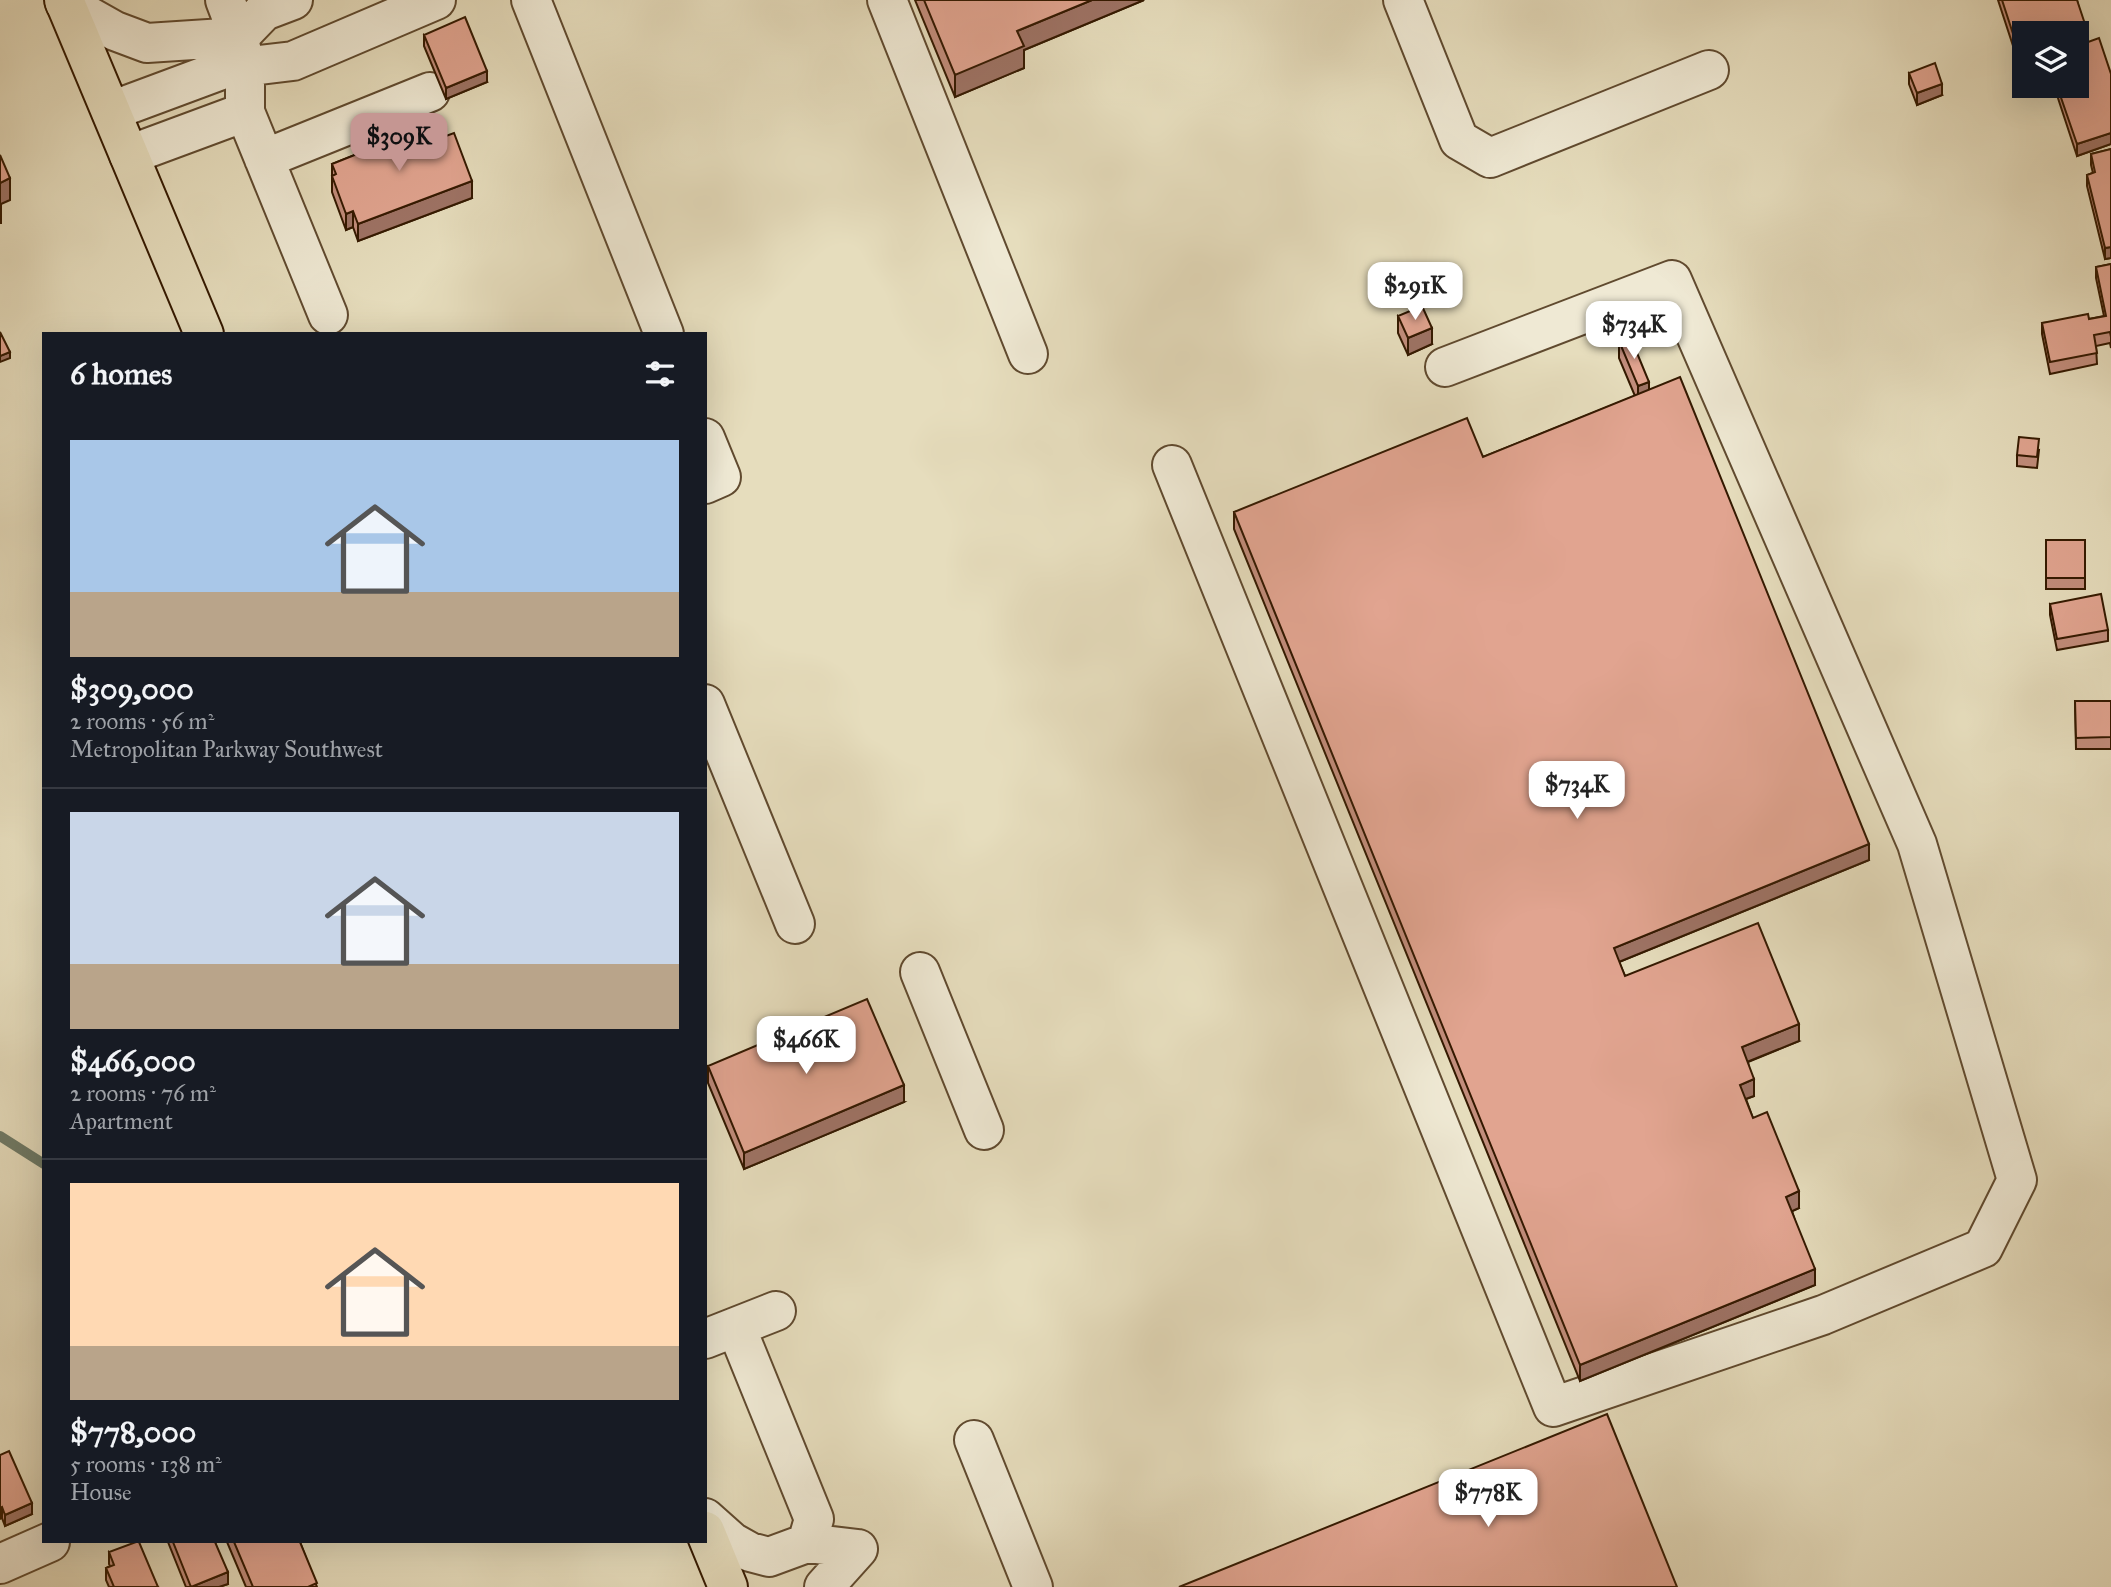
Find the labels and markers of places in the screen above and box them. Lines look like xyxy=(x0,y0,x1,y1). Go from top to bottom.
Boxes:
pin: $309K xyxy=(350,114,448,173)
pin: $291K xyxy=(1366,262,1464,322)
pin: $734K xyxy=(1585,302,1683,361)
pin: $734K xyxy=(1528,762,1626,821)
pin: $466K xyxy=(757,1016,855,1076)
pin: $778K xyxy=(1439,1470,1537,1529)

